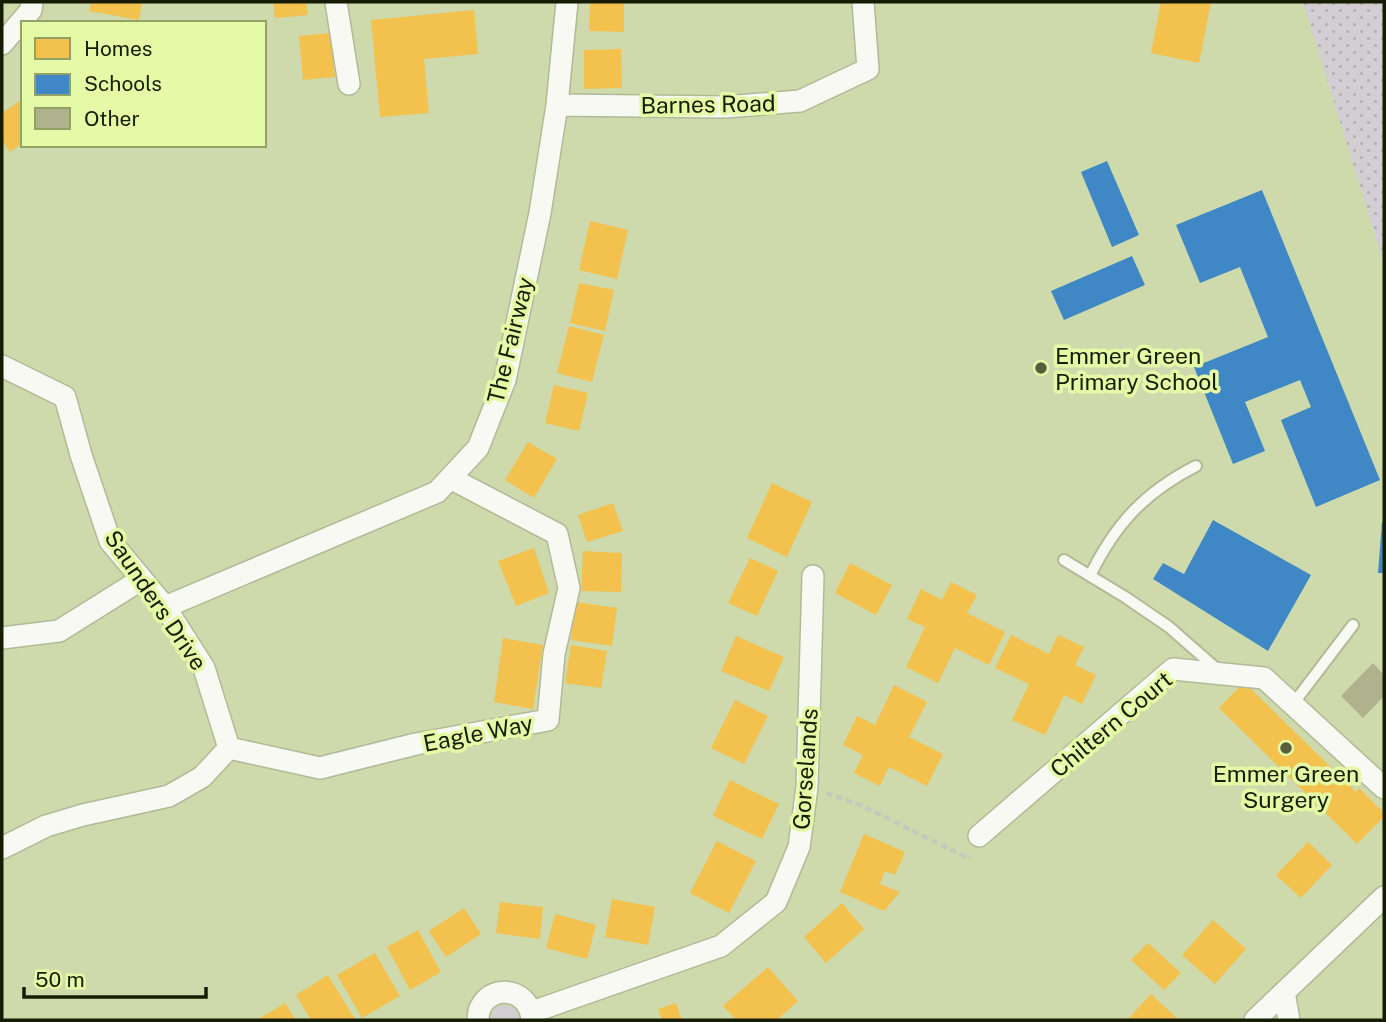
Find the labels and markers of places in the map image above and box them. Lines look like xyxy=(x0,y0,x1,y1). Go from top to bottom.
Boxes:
place label: Emmer Green Primary School xyxy=(1055,342,1218,395)
marker: Emmer Green Primary School xyxy=(1033,360,1049,376)
marker: Emmer Green Surgery xyxy=(1278,740,1294,756)
place label: Emmer Green Surgery xyxy=(1213,760,1359,813)

